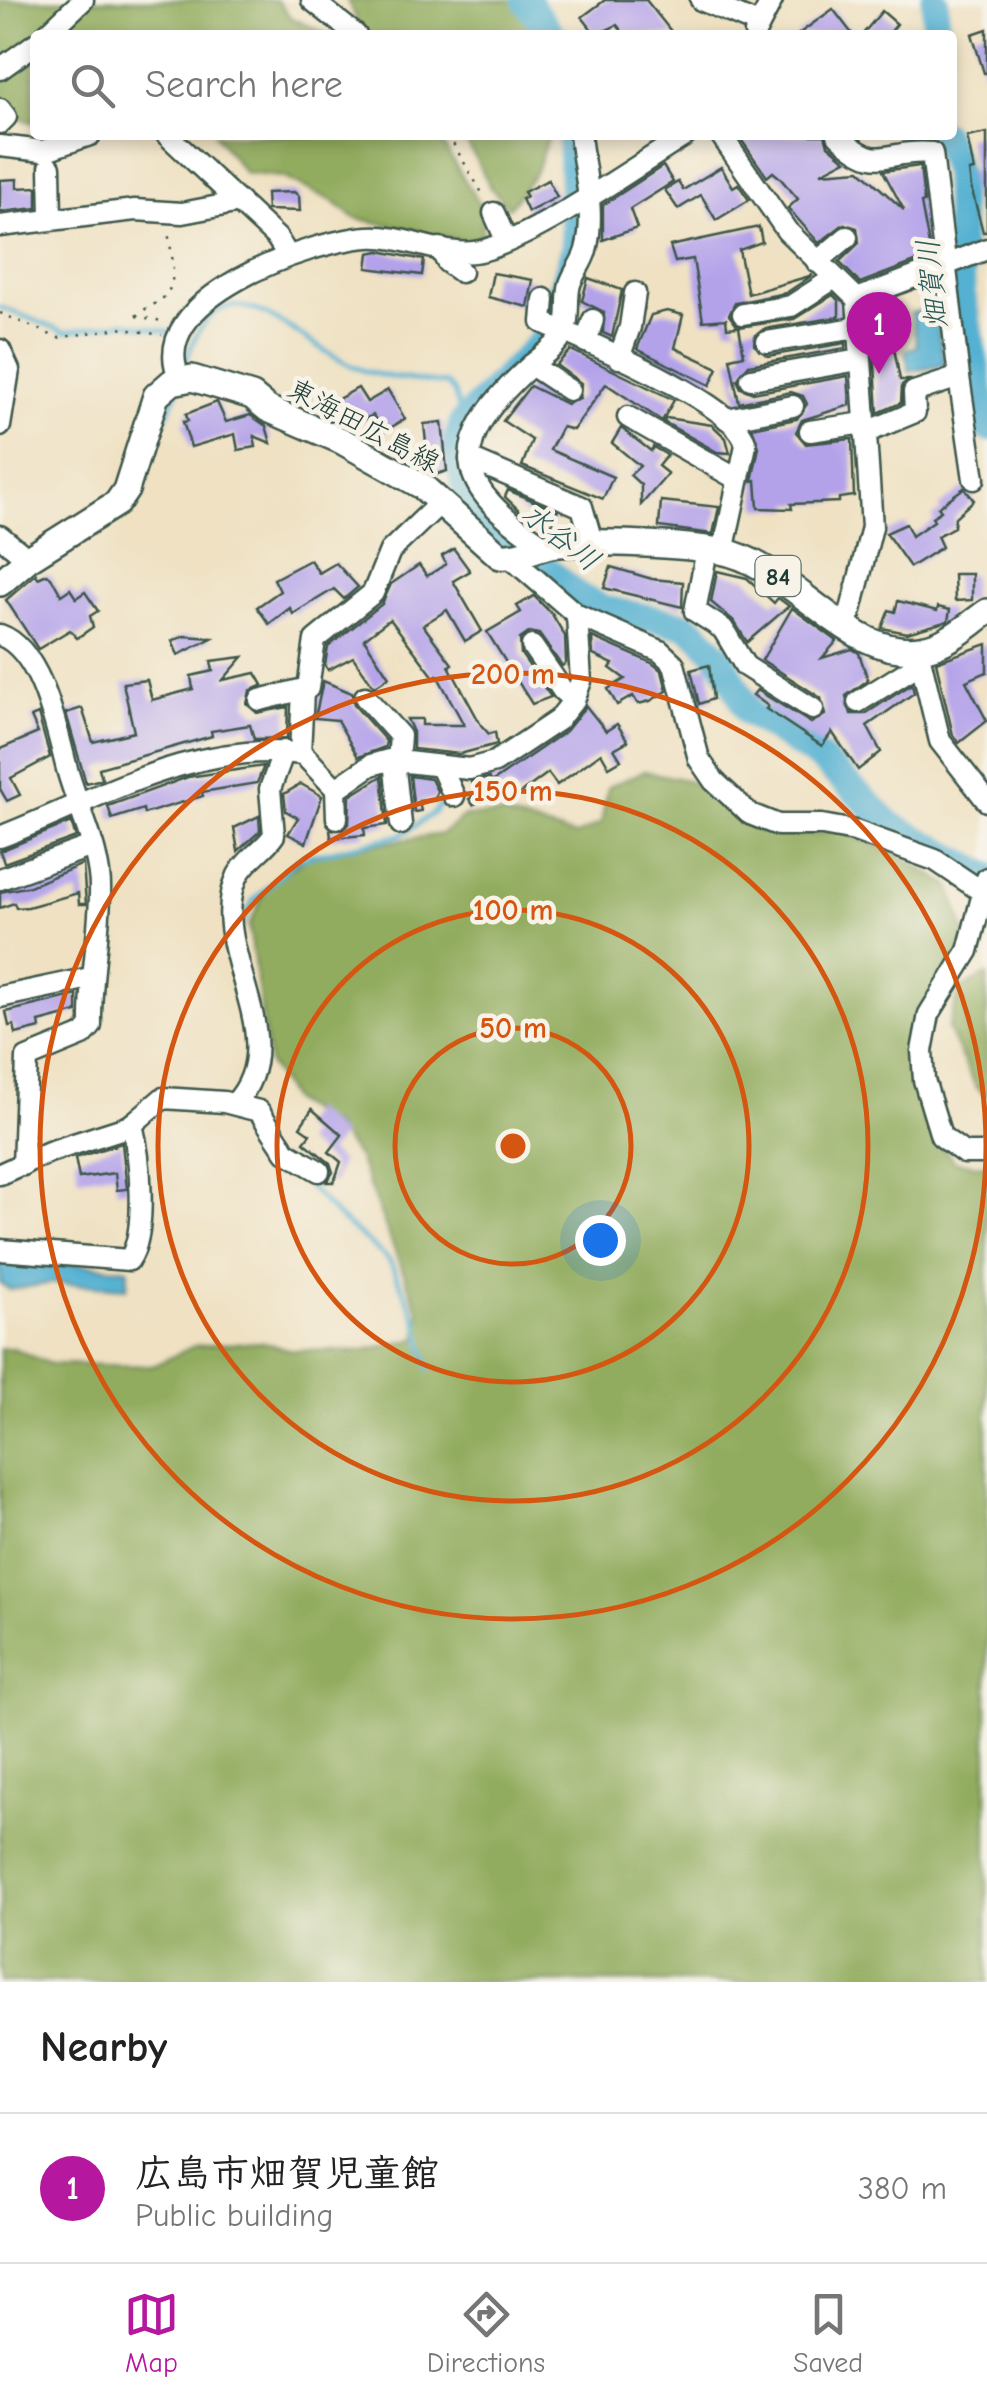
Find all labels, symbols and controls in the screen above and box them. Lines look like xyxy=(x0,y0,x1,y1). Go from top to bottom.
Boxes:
search box xyxy=(30,30,957,140)
icon: search xyxy=(65,58,120,113)
text: Search here xyxy=(145,63,343,107)
water label: 畑賀川 xyxy=(910,237,955,331)
pin: 1 xyxy=(846,292,912,374)
street label: 東海田広島線 xyxy=(282,372,445,479)
water label: 水谷川 xyxy=(514,496,607,579)
road number: 84 xyxy=(756,556,800,596)
text: 200 m xyxy=(471,657,555,692)
text: 150 m xyxy=(473,774,553,809)
text: 100 m xyxy=(473,893,553,928)
text: 50 m xyxy=(479,1011,547,1046)
centre of rings xyxy=(495,1128,531,1164)
your location xyxy=(575,1215,626,1266)
text: Nearby xyxy=(40,2023,167,2072)
text: 広島市畑賀児童館 xyxy=(135,2152,439,2196)
text: 1 xyxy=(66,2170,79,2207)
text: 380 m xyxy=(858,2170,947,2207)
text: Public building xyxy=(135,2197,333,2234)
tab: Map xyxy=(124,2287,179,2379)
tab: Directions xyxy=(427,2287,545,2379)
tab: Saved xyxy=(793,2287,863,2379)

